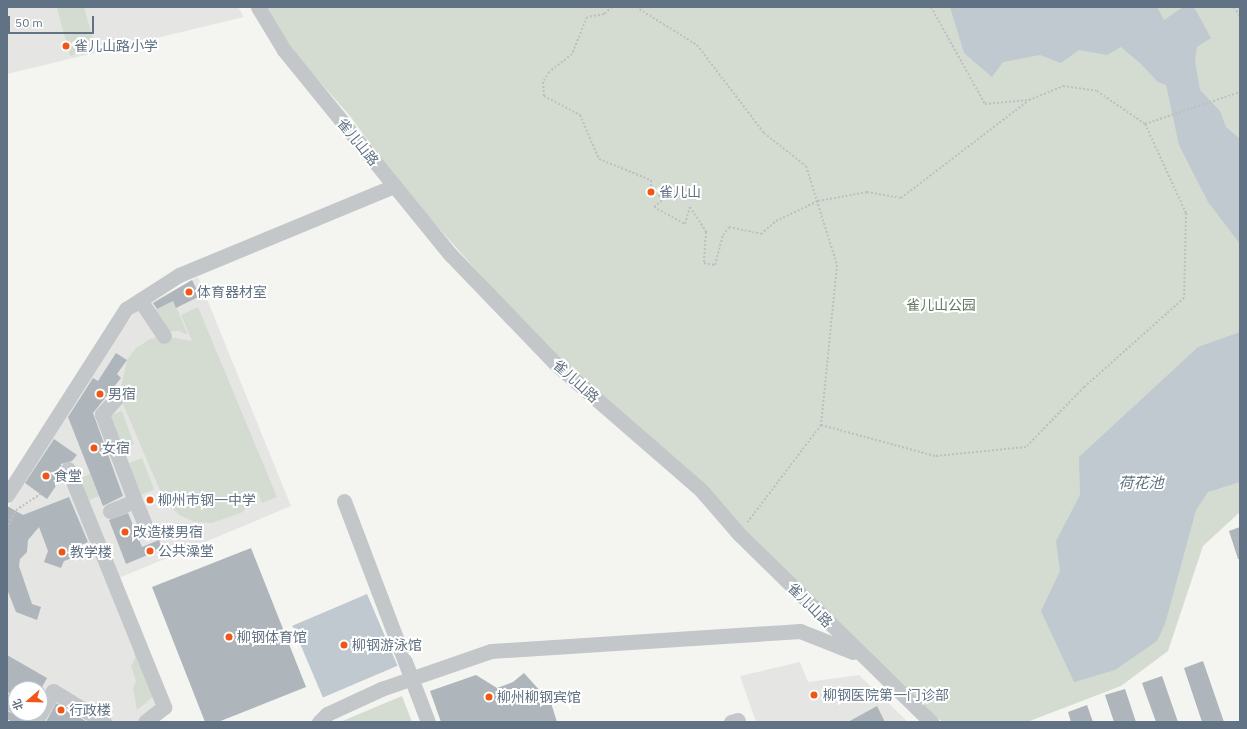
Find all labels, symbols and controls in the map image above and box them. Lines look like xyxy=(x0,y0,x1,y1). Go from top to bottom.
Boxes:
scale bar xyxy=(10,8,96,34)
text: 50 m xyxy=(15,15,43,30)
place label: 雀儿山路小学 xyxy=(74,38,158,54)
marker: 雀儿山路小学 xyxy=(61,41,71,51)
street label: 雀儿山路 xyxy=(334,115,382,169)
place label: 雀儿山 xyxy=(659,184,701,200)
marker: 雀儿山 xyxy=(646,187,656,197)
place label: 体育器材室 xyxy=(197,284,267,300)
marker: 体育器材室 xyxy=(184,287,194,297)
park label: 雀儿山公园 xyxy=(906,297,976,313)
street label: 雀儿山路 xyxy=(550,356,602,406)
place label: 男宿 xyxy=(108,386,136,402)
marker: 男宿 xyxy=(95,389,105,399)
place label: 女宿 xyxy=(102,440,130,456)
marker: 女宿 xyxy=(89,443,99,453)
place label: 食堂 xyxy=(54,468,82,484)
marker: 食堂 xyxy=(41,471,51,481)
water label: 荷花池 xyxy=(1119,474,1163,492)
place label: 柳州市钢一中学 xyxy=(158,492,256,508)
marker: 柳州市钢一中学 xyxy=(145,495,155,505)
place label: 改造楼男宿 xyxy=(133,524,203,540)
marker: 改造楼男宿 xyxy=(120,527,130,537)
place label: 公共澡堂 xyxy=(158,543,214,559)
place label: 教学楼 xyxy=(70,544,112,560)
marker: 公共澡堂 xyxy=(145,546,155,556)
marker: 教学楼 xyxy=(57,547,67,557)
street label: 雀儿山路 xyxy=(784,579,836,631)
place label: 柳钢体育馆 xyxy=(237,629,307,645)
marker: 柳钢体育馆 xyxy=(224,632,234,642)
place label: 柳钢游泳馆 xyxy=(352,637,422,653)
marker: 柳钢游泳馆 xyxy=(339,640,349,650)
north arrow xyxy=(8,681,48,721)
place label: 柳钢医院第一门诊部 xyxy=(823,687,949,703)
place label: 柳州柳钢宾馆 xyxy=(497,689,581,705)
marker: 柳钢医院第一门诊部 xyxy=(808,689,820,701)
marker: 柳州柳钢宾馆 xyxy=(484,692,494,702)
text: 北 xyxy=(9,697,26,712)
place label: 行政楼 xyxy=(69,702,111,718)
marker: 行政楼 xyxy=(56,705,66,715)

